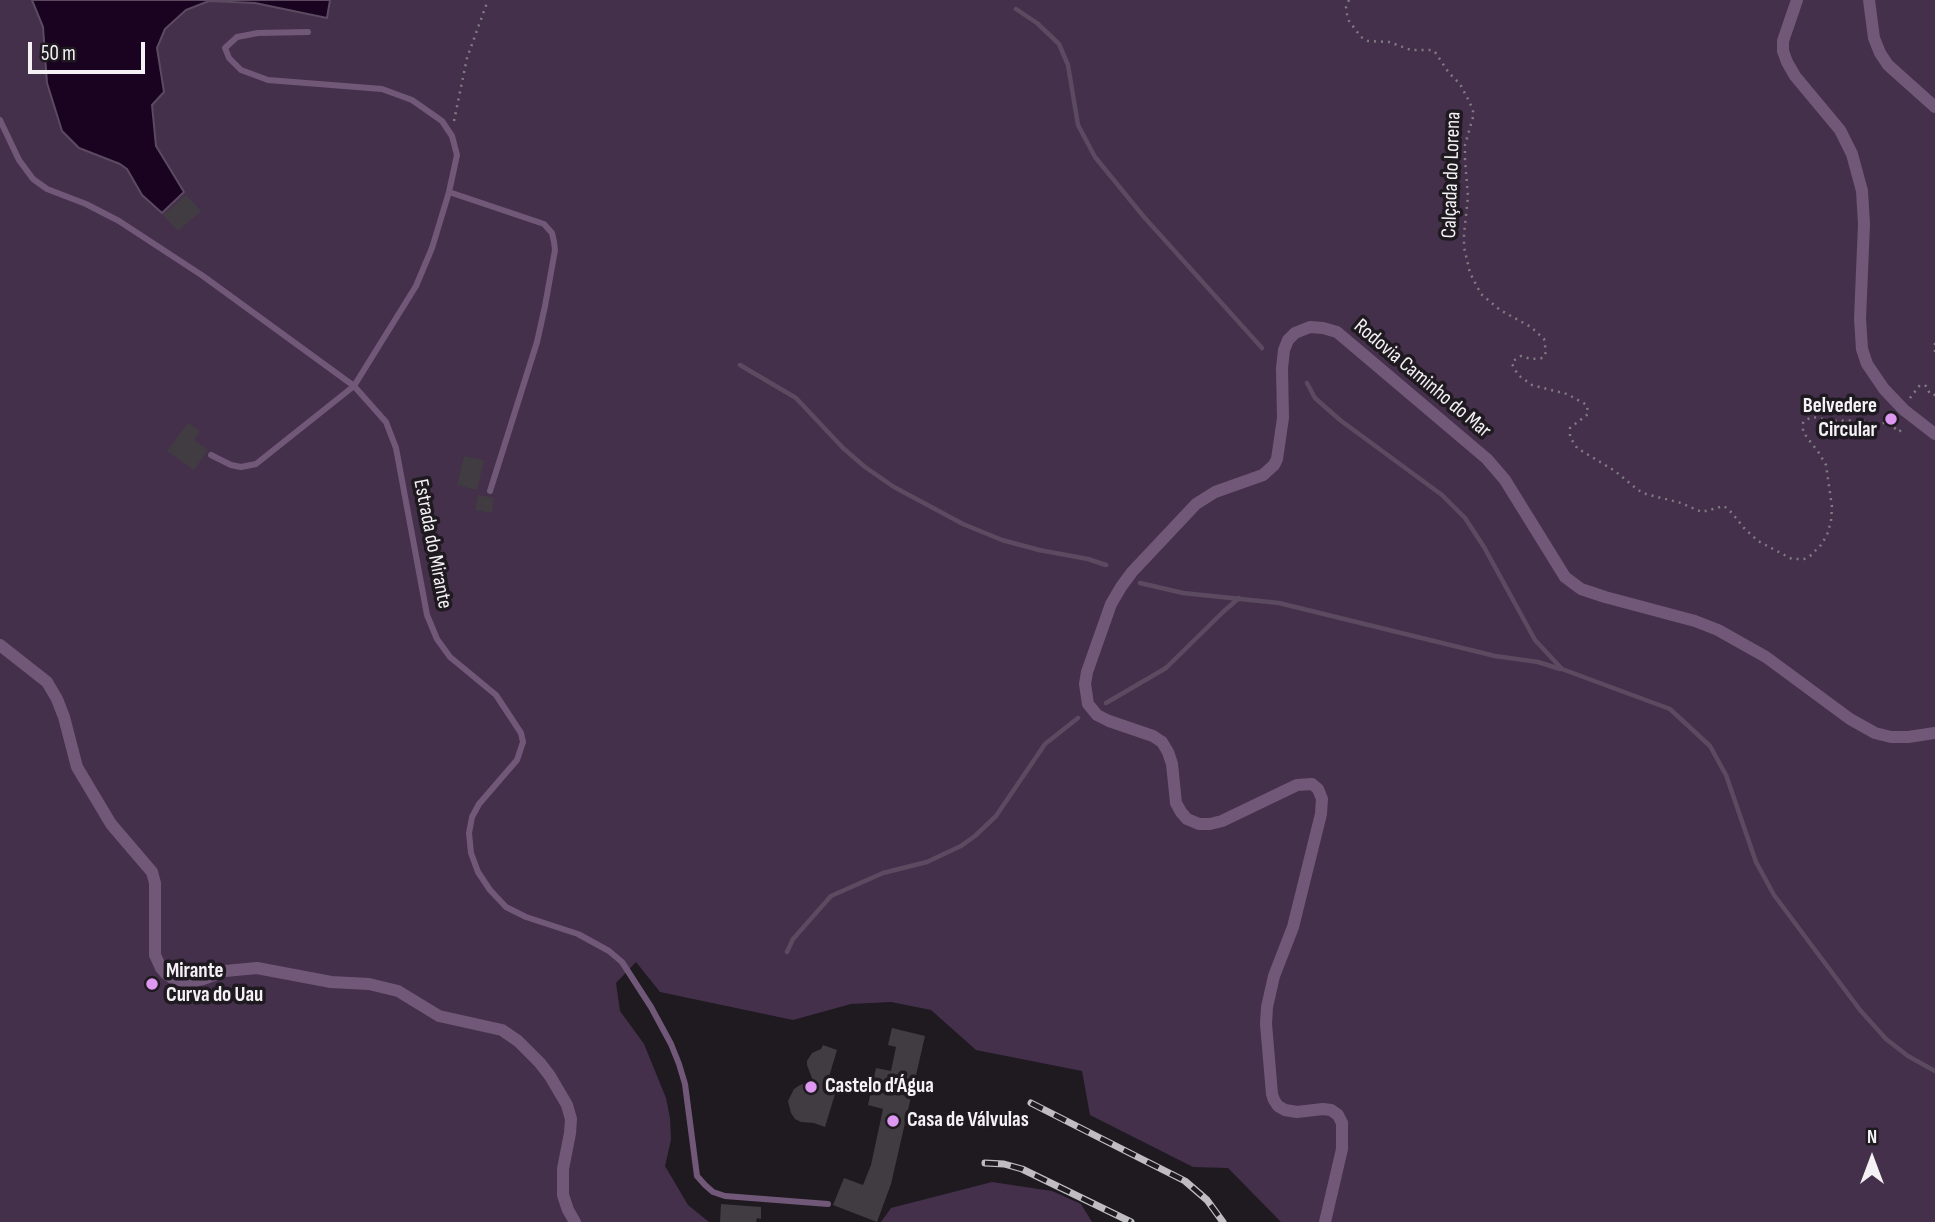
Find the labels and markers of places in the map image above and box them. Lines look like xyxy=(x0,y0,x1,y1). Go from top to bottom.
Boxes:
place label: Belvedere Circular xyxy=(1803,394,1877,444)
marker: Belvedere Circular xyxy=(1883,411,1899,427)
place label: Mirante Curva do Uau xyxy=(166,959,263,1009)
marker: Mirante Curva do Uau xyxy=(144,976,160,992)
place label: Castelo d’Água xyxy=(825,1074,934,1100)
marker: Castelo d’Água xyxy=(803,1079,819,1095)
place label: Casa de Válvulas xyxy=(907,1108,1029,1134)
marker: Casa de Válvulas xyxy=(885,1113,901,1129)

